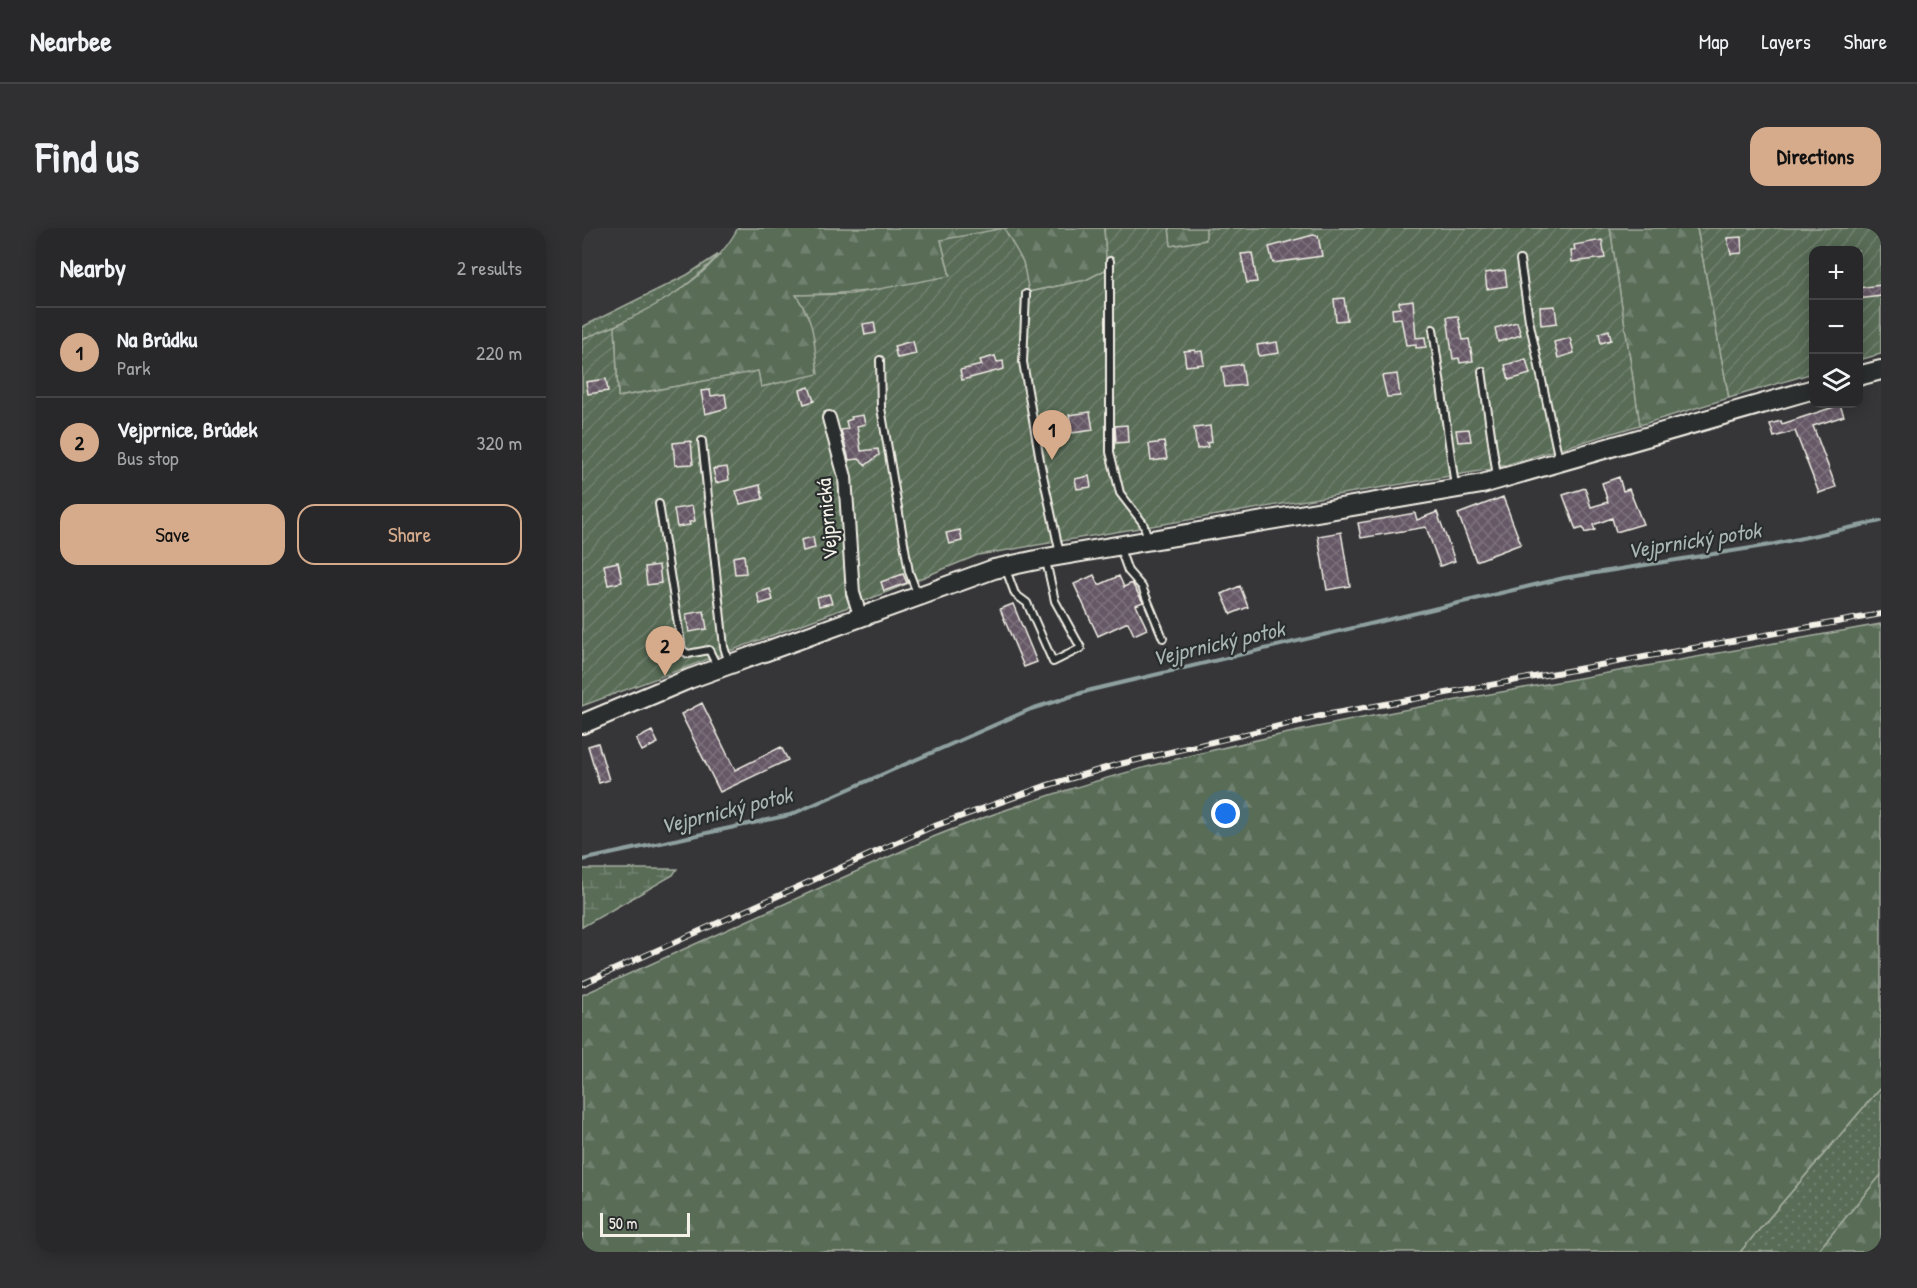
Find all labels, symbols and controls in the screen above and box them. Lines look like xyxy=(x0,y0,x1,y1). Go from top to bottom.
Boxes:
text: Nearbee xyxy=(30,22,112,60)
text: Map xyxy=(1699,27,1728,56)
text: Layers xyxy=(1761,27,1811,56)
text: Share xyxy=(1844,27,1887,56)
button: Directions xyxy=(1750,127,1881,186)
text: Find us xyxy=(36,128,139,185)
map controls xyxy=(1809,246,1863,408)
button: + xyxy=(1809,246,1863,300)
text: Nearby xyxy=(60,250,126,285)
text: 2 results xyxy=(457,254,522,281)
button: − xyxy=(1809,300,1863,354)
text: Na Brůdku xyxy=(117,324,197,354)
text: 1 xyxy=(76,339,83,366)
text: 220 m xyxy=(476,339,522,366)
text: Park xyxy=(117,354,150,381)
button: layers xyxy=(1809,354,1863,408)
pin: 1 xyxy=(1032,410,1072,460)
text: Vejprnice, Brůdek xyxy=(117,414,258,444)
text: 2 xyxy=(75,429,84,456)
text: 320 m xyxy=(477,429,522,456)
text: Bus stop xyxy=(117,444,179,471)
street label: Vejprnická xyxy=(809,477,844,561)
button: Save xyxy=(60,504,285,565)
button: Share xyxy=(297,504,522,565)
water label: Vejprnický potok xyxy=(1625,514,1765,565)
water label: Vejprnický potok xyxy=(1149,613,1289,673)
pin: 2 xyxy=(646,626,685,676)
water label: Vejprnický potok xyxy=(657,779,797,841)
your location xyxy=(1211,799,1240,828)
scale bar xyxy=(600,1210,690,1238)
text: 50 m xyxy=(609,1212,638,1234)

